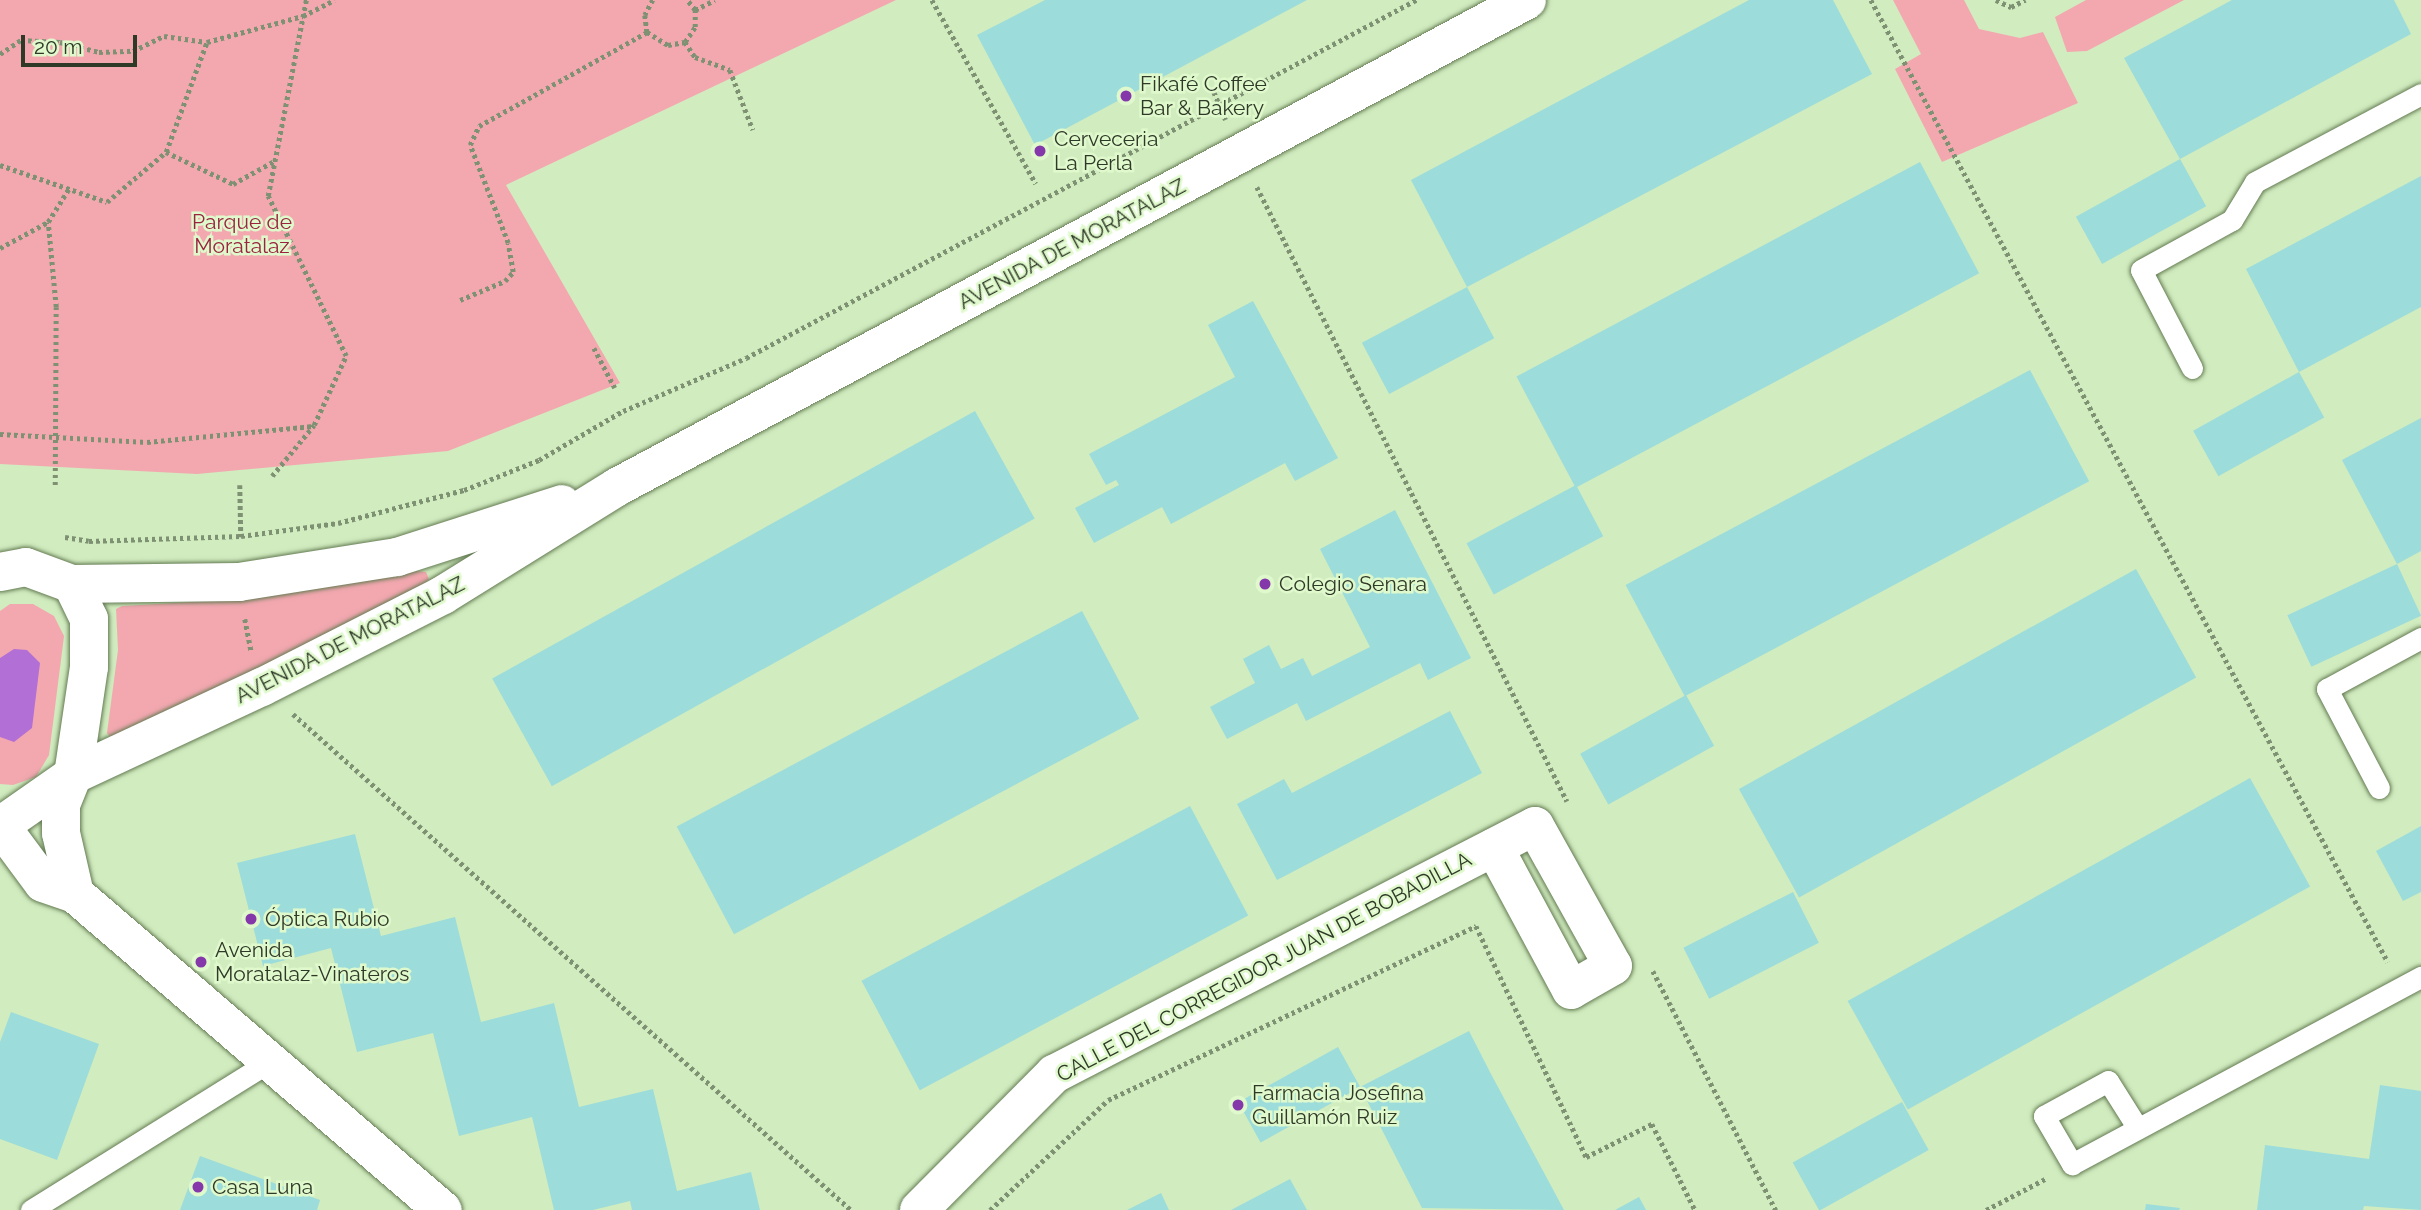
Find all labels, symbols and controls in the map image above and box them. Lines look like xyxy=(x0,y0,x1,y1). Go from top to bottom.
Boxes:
scale bar xyxy=(24,21,140,65)
text: 20 m xyxy=(34,34,82,59)
place label: Fikafé Coffee Bar & Bakery xyxy=(1140,71,1267,121)
marker: Fikafé Coffee Bar & Bakery xyxy=(1118,88,1134,104)
place label: Cerveceria La Perla xyxy=(1054,126,1158,176)
marker: Cerveceria La Perla xyxy=(1032,143,1048,159)
street label: AVENIDA DE MORATALAZ xyxy=(954,173,1190,315)
park label: Parque de Moratalaz xyxy=(192,209,292,259)
street label: AVENIDA DE MORATALAZ xyxy=(231,571,469,709)
place label: Colegio Senara xyxy=(1279,571,1427,597)
marker: Colegio Senara xyxy=(1257,576,1273,592)
street label: CALLE DEL CORREGIDOR JUAN DE BOBADILLA xyxy=(1052,846,1476,1088)
place label: Óptica Rubio xyxy=(265,906,389,932)
marker: Óptica Rubio xyxy=(243,911,259,927)
place label: Avenida Moratalaz-Vinateros xyxy=(215,937,409,987)
marker: Avenida Moratalaz-Vinateros xyxy=(193,954,209,970)
place label: Farmacia Josefina Guillamón Ruiz xyxy=(1252,1080,1425,1130)
marker: Farmacia Josefina Guillamón Ruiz xyxy=(1230,1097,1246,1113)
place label: Casa Luna xyxy=(212,1174,313,1200)
marker: Casa Luna xyxy=(190,1179,206,1195)

